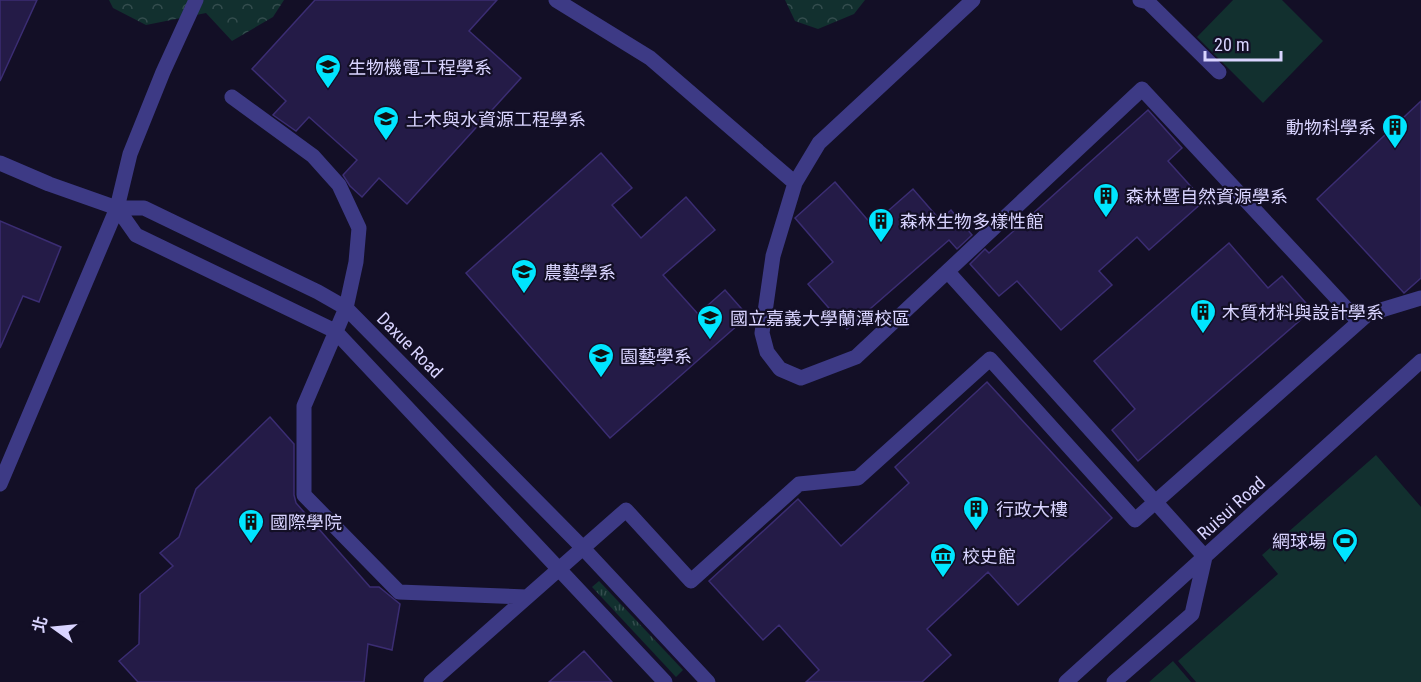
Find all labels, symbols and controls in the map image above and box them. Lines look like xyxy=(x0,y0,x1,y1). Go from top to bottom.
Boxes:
scale bar xyxy=(1205,24,1282,62)
text: 20 m xyxy=(1214,34,1249,55)
school or university icon: 生物機電工程學系 xyxy=(313,52,343,90)
place label: 生物機電工程學系 xyxy=(348,57,492,78)
school or university icon: 土木與水資源工程學系 xyxy=(371,104,401,142)
place label: 土木與水資源工程學系 xyxy=(406,109,586,130)
building icon: 動物科學系 xyxy=(1380,112,1410,150)
place label: 動物科學系 xyxy=(1286,117,1376,138)
building icon: 森林暨自然資源學系 xyxy=(1091,181,1121,219)
place label: 森林暨自然資源學系 xyxy=(1126,186,1288,207)
building icon: 森林生物多樣性館 xyxy=(866,206,896,244)
place label: 森林生物多樣性館 xyxy=(900,211,1044,232)
school or university icon: 農藝學系 xyxy=(509,257,539,295)
place label: 農藝學系 xyxy=(544,262,616,283)
building icon: 木質材料與設計學系 xyxy=(1188,297,1218,335)
place label: 木質材料與設計學系 xyxy=(1222,302,1384,323)
school or university icon: 國立嘉義大學蘭潭校區 xyxy=(695,303,725,341)
street label: Daxue Road xyxy=(373,308,447,382)
place label: 國立嘉義大學蘭潭校區 xyxy=(730,308,910,329)
school or university icon: 園藝學系 xyxy=(586,341,616,379)
place label: 園藝學系 xyxy=(620,346,692,367)
street label: Ruisui Road xyxy=(1193,472,1269,544)
building icon: 行政大樓 xyxy=(961,494,991,532)
place label: 行政大樓 xyxy=(996,499,1068,520)
building icon: 國際學院 xyxy=(236,507,266,545)
place label: 國際學院 xyxy=(270,512,342,533)
sports icon: 網球場 xyxy=(1330,526,1360,564)
place label: 網球場 xyxy=(1272,531,1326,552)
museum icon: 校史館 xyxy=(928,541,958,579)
place label: 校史館 xyxy=(962,546,1016,567)
north arrow xyxy=(24,598,84,658)
text: 北 xyxy=(29,614,51,634)

